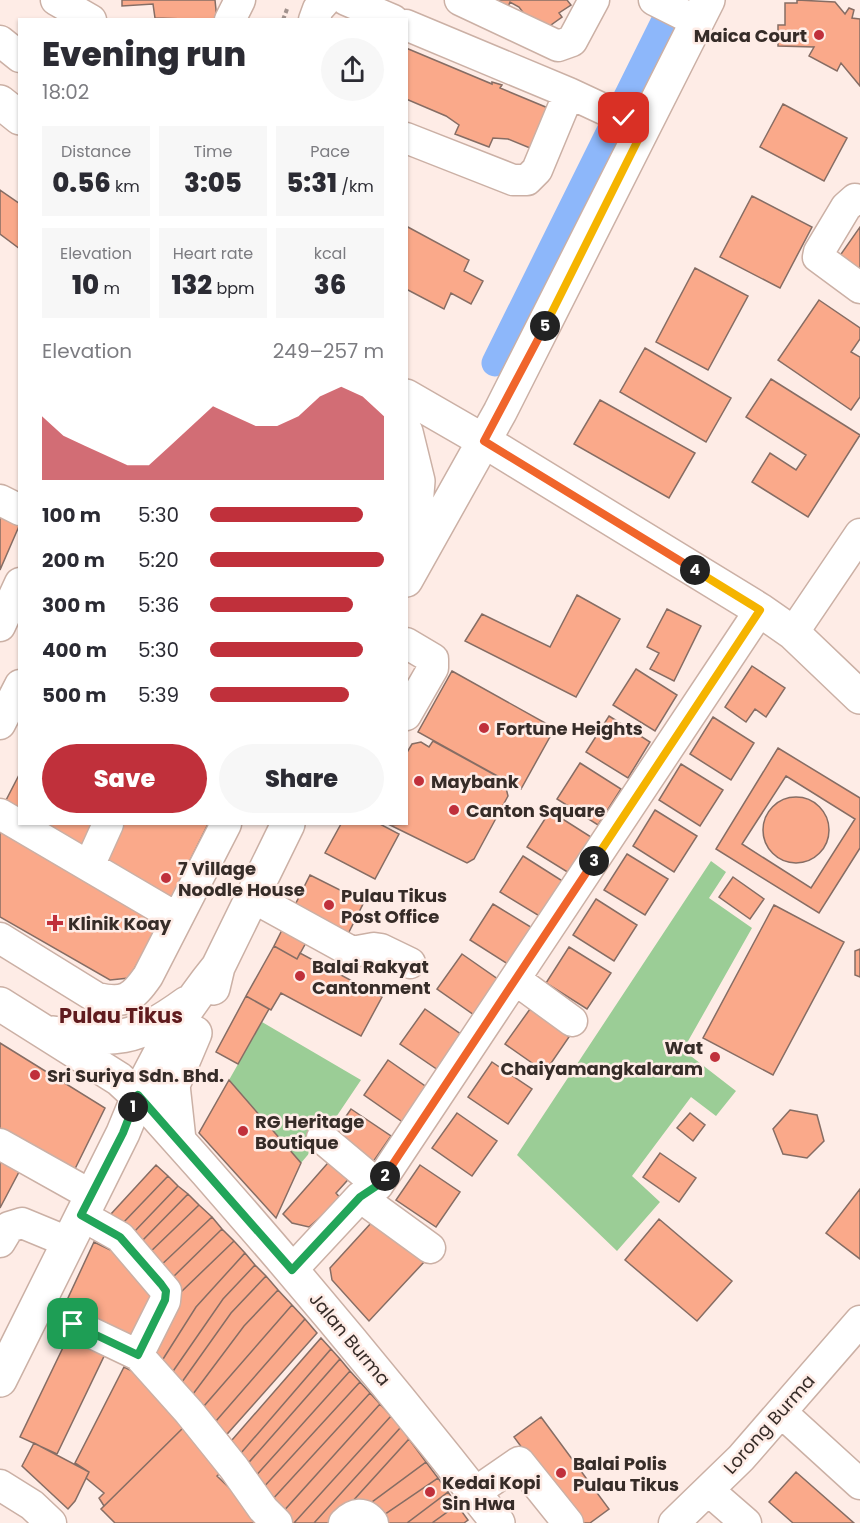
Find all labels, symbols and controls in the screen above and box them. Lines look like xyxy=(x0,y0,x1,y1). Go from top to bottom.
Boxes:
place label: Maica Court xyxy=(694,23,807,48)
marker: Maica Court xyxy=(812,28,826,42)
text: Evening run xyxy=(42,31,246,78)
button: share xyxy=(321,38,384,101)
text: 18:02 xyxy=(42,78,89,106)
pin xyxy=(598,92,649,143)
icon: check xyxy=(607,101,640,134)
text: Distance xyxy=(61,140,131,163)
text: Time xyxy=(194,140,233,163)
text: Pace xyxy=(310,140,350,163)
text: 0.56 xyxy=(52,165,111,201)
text: 3:05 xyxy=(184,165,242,201)
text: 5:31 xyxy=(286,165,337,201)
text: km xyxy=(111,175,140,198)
text: /km xyxy=(337,175,374,198)
text: Elevation xyxy=(60,242,132,265)
text: Heart rate xyxy=(173,242,253,265)
text: kcal xyxy=(314,242,346,265)
text: 10 xyxy=(72,267,99,303)
text: 132 xyxy=(171,267,212,303)
text: 36 xyxy=(314,267,346,303)
text: m xyxy=(99,277,120,300)
text: bpm xyxy=(212,277,255,300)
pin: 5 xyxy=(530,311,560,341)
text: 5 xyxy=(540,314,550,337)
text: Elevation xyxy=(42,337,132,365)
text: 249–257 m xyxy=(273,337,384,365)
text: 100 m xyxy=(42,501,101,529)
text: 5:30 xyxy=(138,501,179,529)
text: 200 m xyxy=(42,546,105,574)
text: 5:20 xyxy=(138,546,179,574)
pin: 4 xyxy=(680,555,710,585)
text: 4 xyxy=(690,558,700,581)
text: 300 m xyxy=(42,591,106,619)
text: 5:36 xyxy=(138,591,179,619)
text: 400 m xyxy=(42,636,107,664)
text: 5:30 xyxy=(138,636,179,664)
text: 500 m xyxy=(42,681,107,709)
text: 5:39 xyxy=(138,681,179,709)
place label: Fortune Heights xyxy=(496,716,643,741)
marker: Fortune Heights xyxy=(477,721,491,735)
button: Save xyxy=(42,744,207,813)
button: Share xyxy=(219,744,384,813)
place label: Maybank xyxy=(431,769,520,794)
marker: Maybank xyxy=(412,774,426,788)
place label: Canton Square xyxy=(466,798,605,823)
marker: Canton Square xyxy=(447,803,461,817)
pin: 3 xyxy=(579,846,609,876)
text: 3 xyxy=(589,849,599,872)
place label: 7 Village Noodle House xyxy=(178,856,305,902)
marker: 7 Village Noodle House xyxy=(159,871,173,885)
place label: Pulau Tikus Post Office xyxy=(341,883,447,929)
marker: Pulau Tikus Post Office xyxy=(322,898,336,912)
place label: Klinik Koay xyxy=(68,911,172,936)
marker: Klinik Koay xyxy=(46,914,64,932)
place label: Balai Rakyat Cantonment xyxy=(312,954,431,1000)
marker: Balai Rakyat Cantonment xyxy=(293,969,307,983)
district label: Pulau Tikus xyxy=(59,1001,183,1030)
place label: Wat Chaiyamangkalaram xyxy=(501,1035,703,1081)
marker: Wat Chaiyamangkalaram xyxy=(708,1050,722,1064)
place label: Sri Suriya Sdn. Bhd. xyxy=(47,1063,224,1088)
marker: Sri Suriya Sdn. Bhd. xyxy=(28,1068,42,1082)
pin: 1 xyxy=(118,1092,148,1122)
text: 1 xyxy=(130,1095,136,1118)
place label: RG Heritage Boutique xyxy=(255,1109,364,1155)
marker: RG Heritage Boutique xyxy=(236,1124,250,1138)
pin: 2 xyxy=(370,1161,400,1191)
text: 2 xyxy=(380,1164,390,1187)
street label: Jalan Burma xyxy=(304,1287,396,1391)
pin xyxy=(47,1298,98,1349)
icon: arrive xyxy=(56,1307,89,1340)
street label: Lorong Burma xyxy=(718,1369,820,1479)
place label: Balai Polis Pulau Tikus xyxy=(573,1451,679,1497)
marker: Balai Polis Pulau Tikus xyxy=(554,1466,568,1480)
place label: Kedai Kopi Sin Hwa xyxy=(442,1470,541,1516)
marker: Kedai Kopi Sin Hwa xyxy=(423,1485,437,1499)

